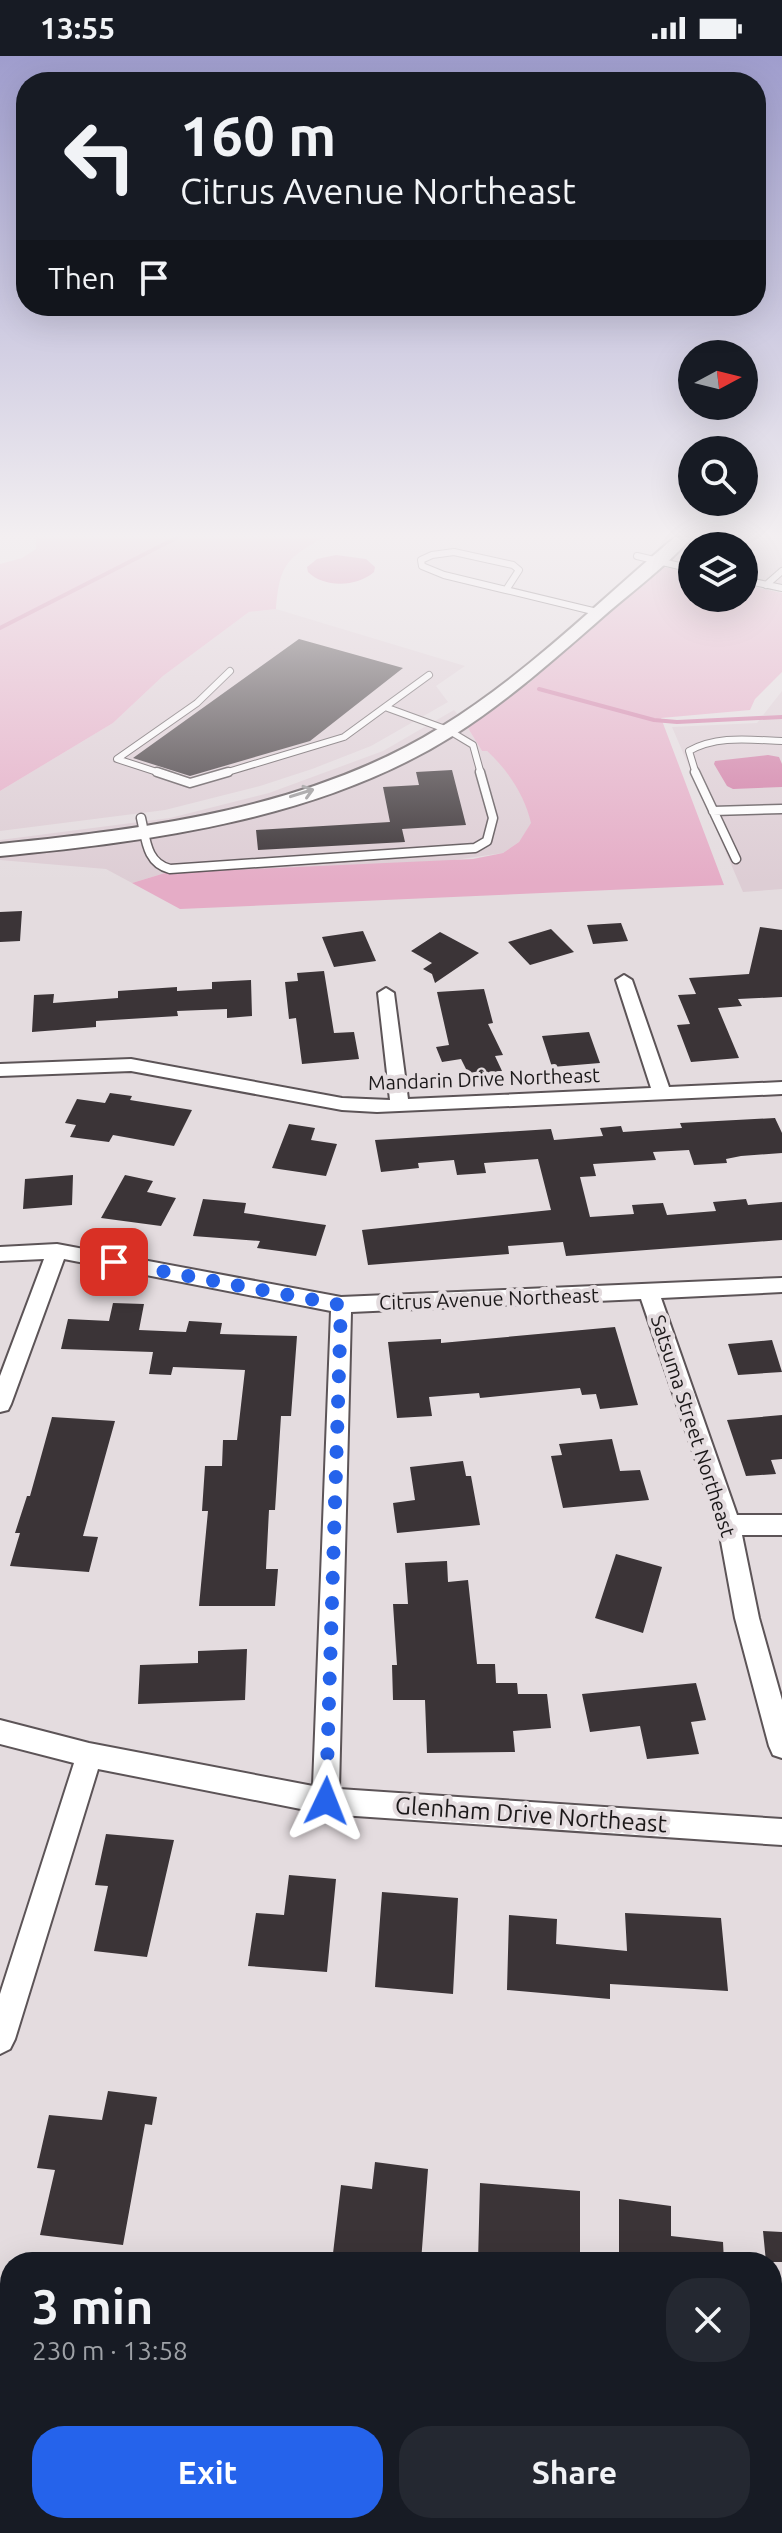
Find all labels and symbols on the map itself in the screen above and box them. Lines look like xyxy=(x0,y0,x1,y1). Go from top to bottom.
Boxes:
north arrow xyxy=(678,340,758,420)
one-way arrow xyxy=(289,785,314,799)
street label: Mandarin Drive Northeast xyxy=(368,1063,600,1094)
pin xyxy=(80,1228,148,1296)
street label: Citrus Avenue Northeast xyxy=(379,1283,599,1314)
street label: Satsuma Street Northeast xyxy=(647,1312,740,1540)
position arrow xyxy=(284,1759,368,1843)
street label: Glenham Drive Northeast xyxy=(394,1792,668,1838)

